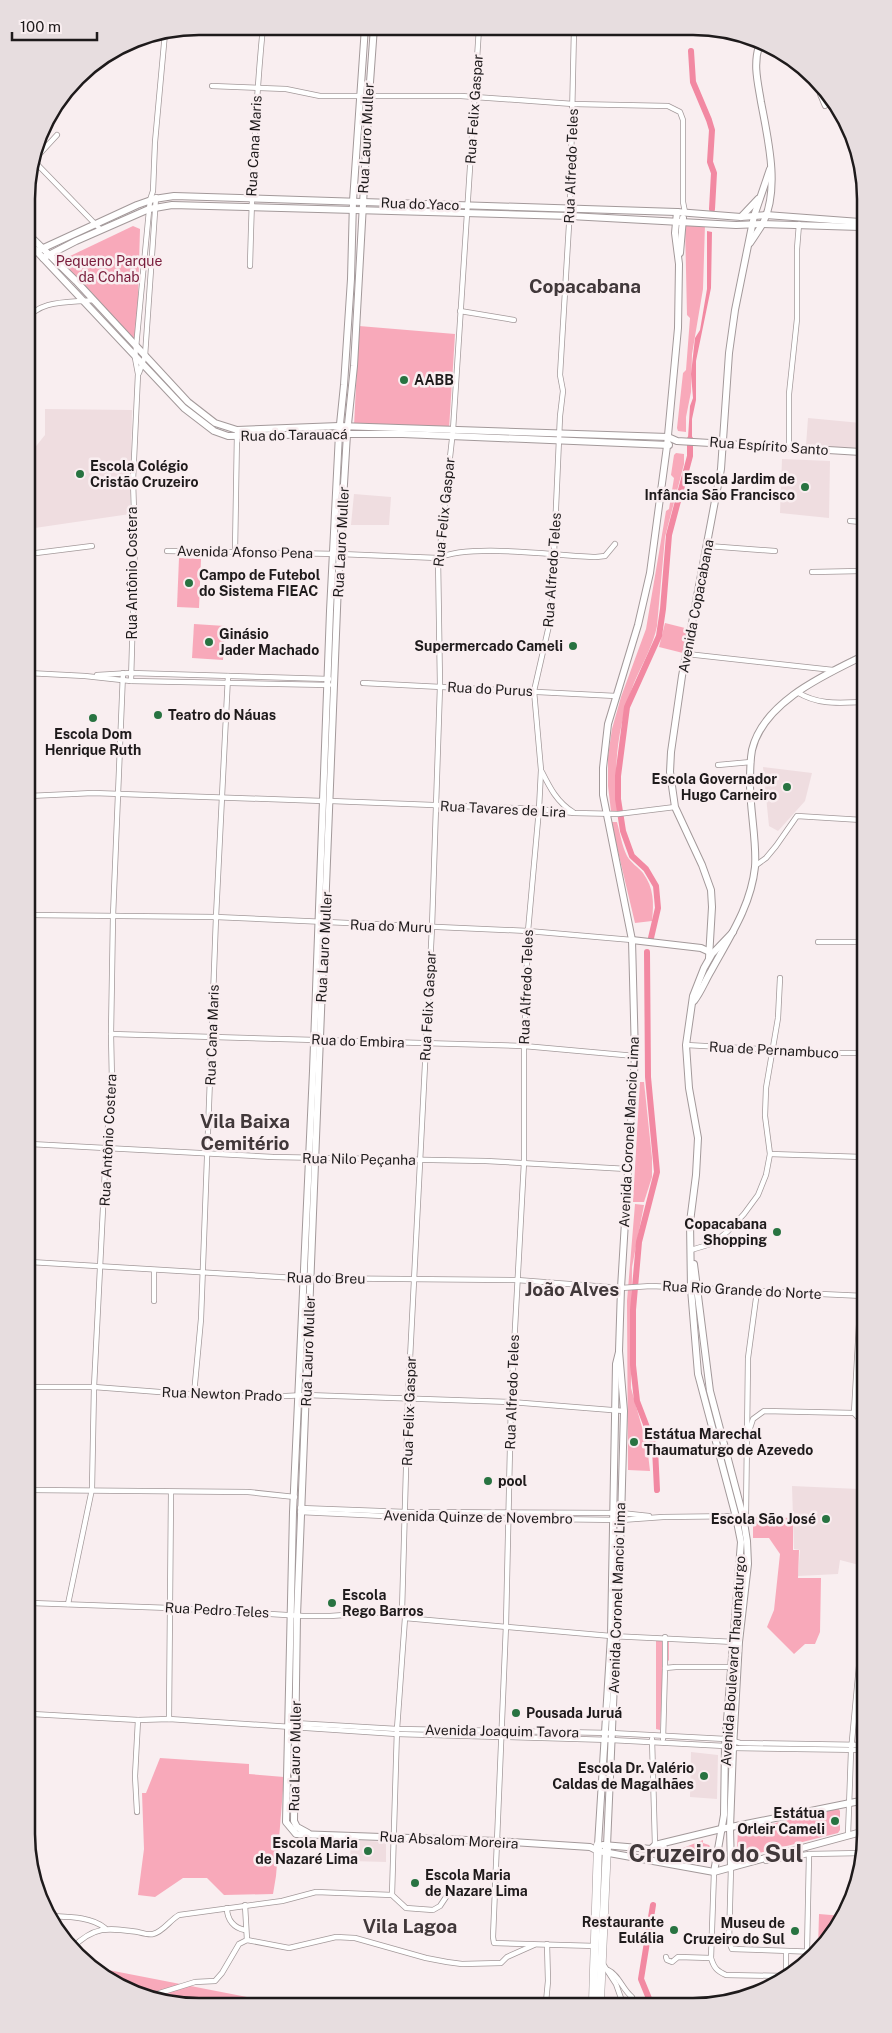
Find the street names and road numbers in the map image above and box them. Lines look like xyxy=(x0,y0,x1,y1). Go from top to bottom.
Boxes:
street label: Rua Felix Gaspar xyxy=(462,54,486,164)
street label: Rua Lauro Muller xyxy=(355,82,377,194)
street label: Rua Cana Maris xyxy=(243,95,265,197)
street label: Rua Alfredo Teles xyxy=(561,108,581,224)
street label: Rua do Yaco xyxy=(380,195,460,213)
street label: Rua do Tarauacá xyxy=(240,426,348,444)
street label: Rua Espírito Santo xyxy=(709,434,829,458)
street label: Rua Felix Gaspar xyxy=(430,456,458,568)
street label: Rua Lauro Muller xyxy=(330,486,352,598)
street label: Rua Antônio Costera xyxy=(124,507,140,639)
street label: Rua Alfredo Teles xyxy=(540,512,564,628)
street label: Avenida Copacabana xyxy=(675,538,717,674)
street label: Avenida Afonso Pena xyxy=(177,543,313,561)
street label: Rua do Purus xyxy=(447,679,533,699)
street label: Rua Tavares de Lira xyxy=(440,798,566,820)
street label: Rua Lauro Muller xyxy=(313,891,335,1003)
street label: Rua do Muru xyxy=(350,917,432,935)
street label: Rua Alfredo Teles xyxy=(516,929,536,1045)
street label: Rua Felix Gaspar xyxy=(417,951,439,1061)
street label: Rua Cana Maris xyxy=(202,984,222,1086)
street label: Rua do Embira xyxy=(311,1031,405,1051)
street label: Avenida Coronel Mancio Lima xyxy=(616,1036,642,1228)
street label: Rua de Pernambuco xyxy=(709,1039,839,1061)
street label: Rua Antônio Costera xyxy=(97,1073,119,1207)
street label: Rua Nilo Peçanha xyxy=(302,1150,416,1168)
street label: Rua do Breu xyxy=(286,1269,366,1287)
street label: Rua Rio Grande do Norte xyxy=(662,1278,822,1302)
street label: Rua Lauro Muller xyxy=(298,1295,318,1407)
street label: Rua Alfredo Teles xyxy=(502,1334,522,1450)
street label: Rua Felix Gaspar xyxy=(399,1356,419,1466)
street label: Rua Newton Prado xyxy=(161,1384,283,1404)
street label: Avenida Coronel Mancio Lima xyxy=(606,1502,628,1694)
street label: Avenida Quinze de Novembro xyxy=(383,1507,573,1527)
street label: Avenida Boulevard Thaumaturgo xyxy=(718,1555,748,1767)
street label: Rua Pedro Teles xyxy=(164,1599,270,1621)
street label: Rua Lauro Muller xyxy=(286,1700,304,1812)
street label: Avenida Joaquim Tavora xyxy=(425,1722,579,1740)
street label: Rua Absalom Moreira xyxy=(379,1828,519,1852)

